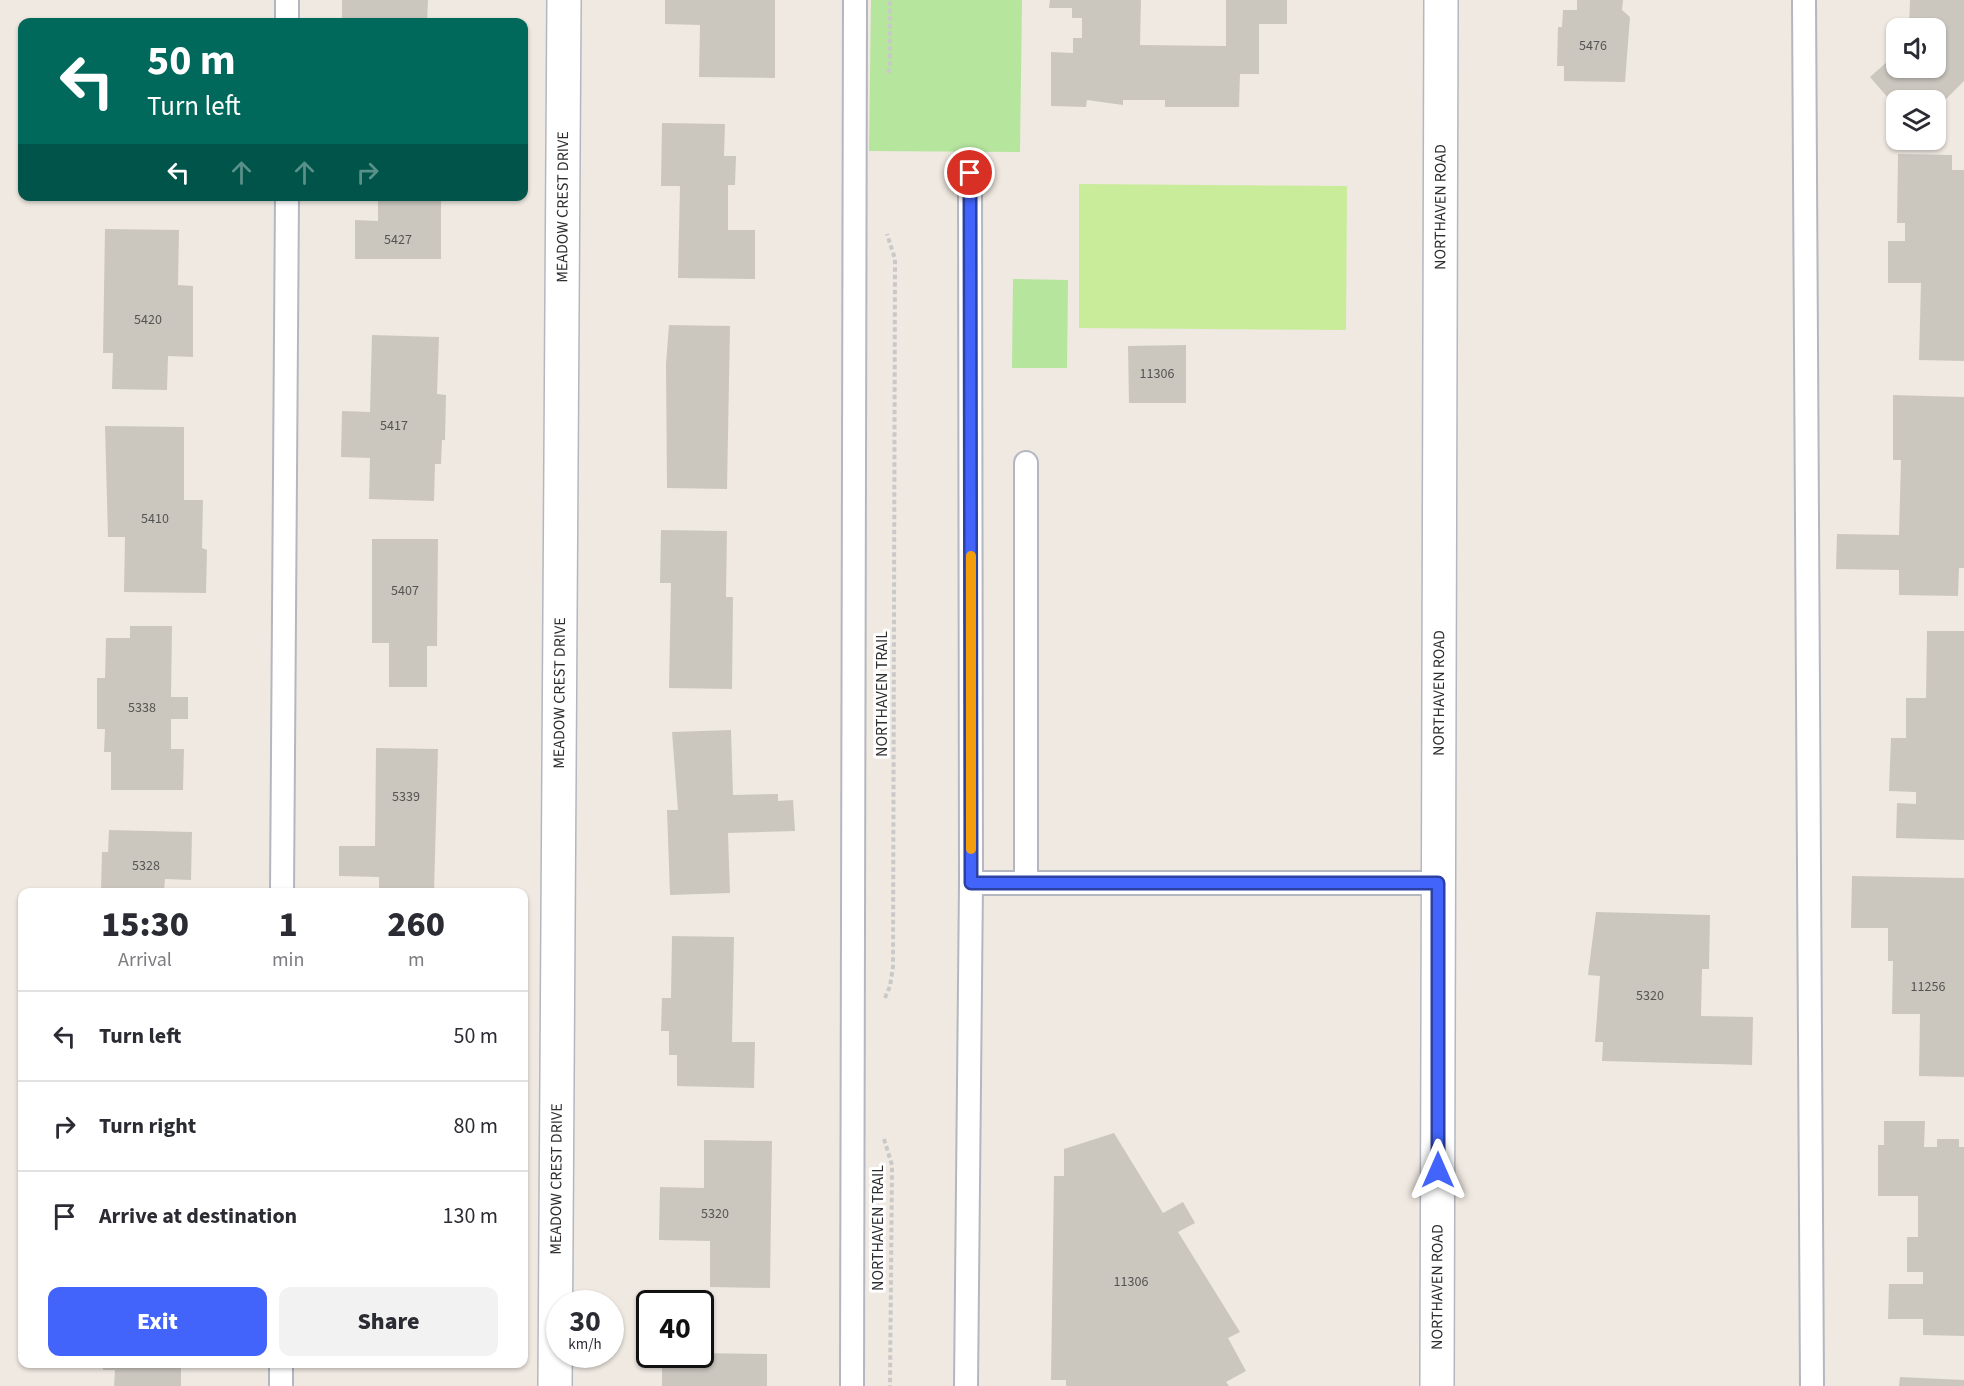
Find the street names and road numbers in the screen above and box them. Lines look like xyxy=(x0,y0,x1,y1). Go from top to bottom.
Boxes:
street label: MEADOW CREST DRIVE xyxy=(551,131,574,283)
street label: NORTHAVEN ROAD xyxy=(1429,144,1452,270)
street label: MEADOW CREST DRIVE xyxy=(548,617,571,769)
street label: NORTHAVEN ROAD xyxy=(1428,630,1450,756)
street label: NORTHAVEN TRAIL xyxy=(871,631,893,757)
street label: MEADOW CREST DRIVE xyxy=(545,1103,568,1255)
street label: NORTHAVEN TRAIL xyxy=(867,1165,889,1291)
street label: NORTHAVEN ROAD xyxy=(1426,1224,1448,1350)

